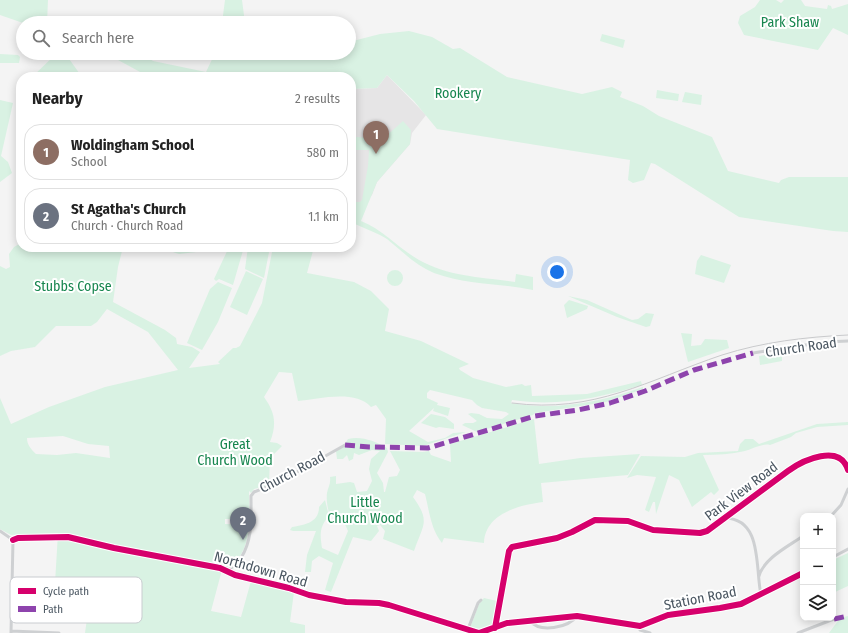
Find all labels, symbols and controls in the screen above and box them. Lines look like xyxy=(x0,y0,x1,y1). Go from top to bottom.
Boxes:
park label: Park Shaw xyxy=(761,14,819,31)
search box xyxy=(16,16,356,60)
icon: search xyxy=(30,27,52,49)
text: Search here xyxy=(62,29,134,47)
park label: Rookery xyxy=(435,85,482,102)
text: Nearby xyxy=(32,88,83,109)
text: 2 results xyxy=(295,91,340,106)
pin: 1 xyxy=(363,121,389,154)
text: Woldingham School xyxy=(71,136,194,154)
text: 1 xyxy=(43,145,49,160)
text: 580 m xyxy=(307,145,339,160)
text: School xyxy=(71,154,107,169)
text: St Agatha's Church xyxy=(71,200,186,218)
text: 2 xyxy=(43,209,49,224)
text: 1.1 km xyxy=(308,209,339,224)
text: Church · Church Road xyxy=(71,218,183,233)
your location xyxy=(547,262,567,282)
park label: Stubbs Copse xyxy=(34,278,112,295)
street label: Church Road xyxy=(764,334,838,361)
park label: Great Church Wood xyxy=(197,436,273,469)
street label: Church Road xyxy=(257,448,328,497)
street label: Park View Road xyxy=(701,458,781,524)
park label: Little Church Wood xyxy=(327,494,403,527)
pin: 2 xyxy=(230,507,256,540)
map controls xyxy=(800,513,836,621)
button: + xyxy=(800,513,836,549)
street label: Northdown Road xyxy=(212,548,310,591)
button: − xyxy=(800,549,836,585)
legend xyxy=(10,577,142,623)
street label: Station Road xyxy=(662,583,738,614)
text: Cycle path xyxy=(43,585,89,598)
button: layers xyxy=(800,585,836,621)
text: Path xyxy=(43,603,63,616)

